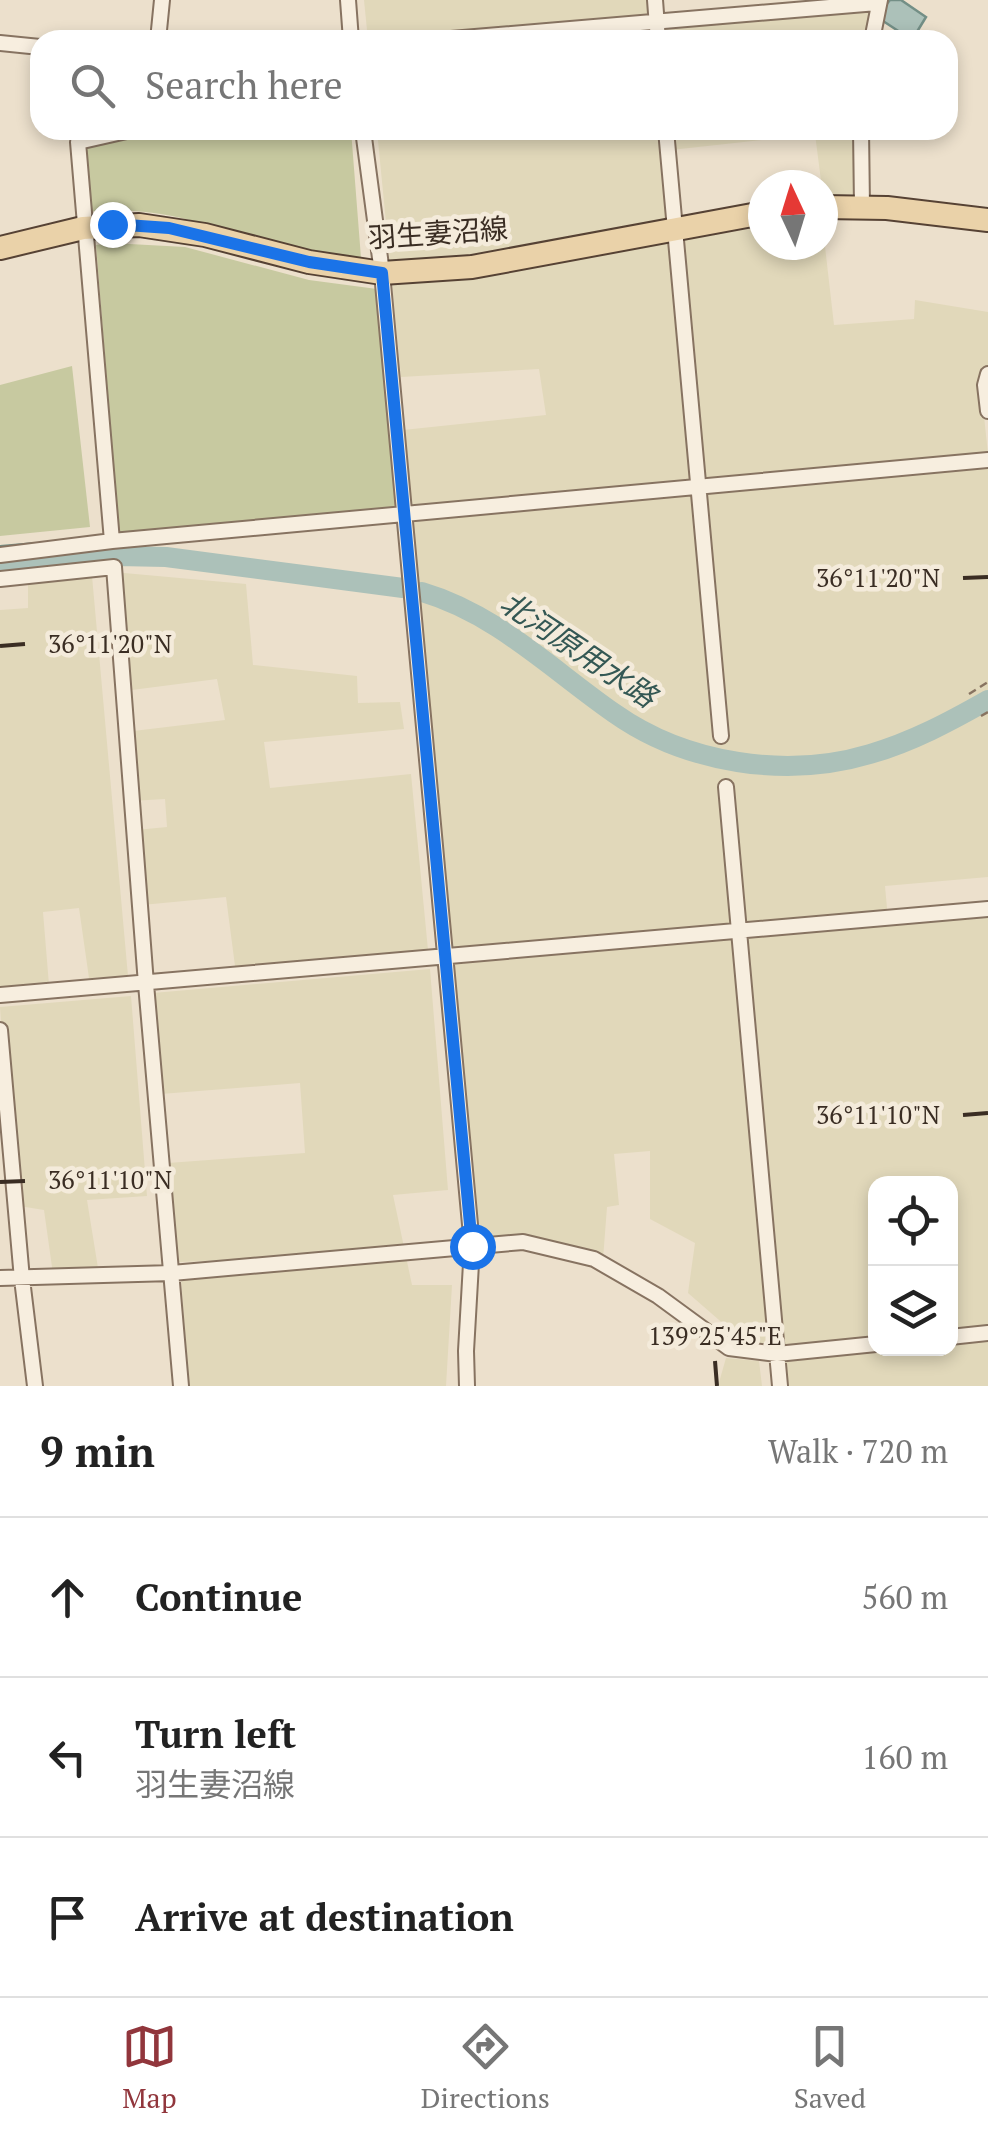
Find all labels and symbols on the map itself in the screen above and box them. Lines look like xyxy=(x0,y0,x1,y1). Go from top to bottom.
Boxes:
north arrow xyxy=(748,170,838,260)
route end xyxy=(90,202,136,248)
street label: 羽生妻沼線 xyxy=(367,209,509,256)
text: 36°11'20"N xyxy=(816,561,940,594)
water label: 北河原用水路 xyxy=(493,582,667,718)
text: 36°11'20"N xyxy=(48,627,172,660)
text: 36°11'10"N xyxy=(816,1098,940,1131)
text: 36°11'10"N xyxy=(48,1163,172,1196)
route start xyxy=(450,1224,496,1270)
text: 139°25'45"E xyxy=(648,1319,782,1352)

